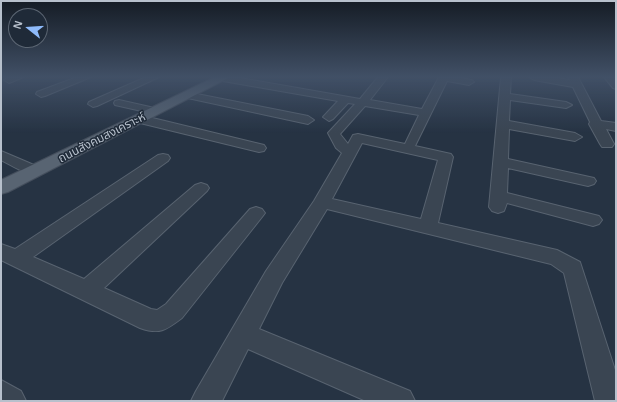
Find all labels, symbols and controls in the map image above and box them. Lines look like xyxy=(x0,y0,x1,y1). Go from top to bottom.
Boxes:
north arrow xyxy=(8,8,48,48)
text: N xyxy=(11,19,24,30)
street label: ถนนสังคมสงเคราะห์ xyxy=(56,110,148,166)

